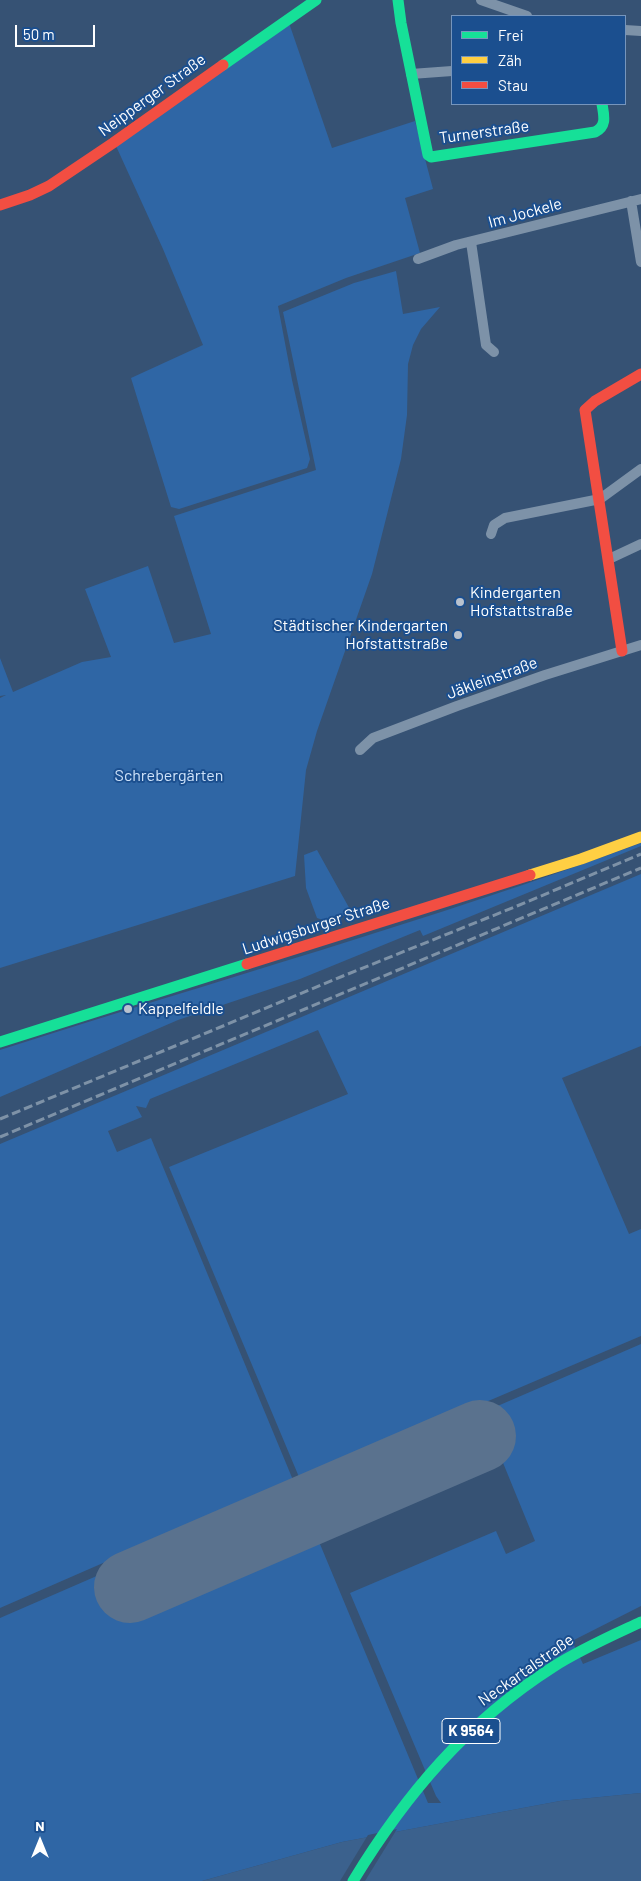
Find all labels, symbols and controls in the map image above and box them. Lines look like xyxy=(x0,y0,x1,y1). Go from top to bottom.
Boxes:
scale bar xyxy=(18,15,98,47)
legend xyxy=(451,15,626,105)
text: 50 m xyxy=(23,25,55,43)
text: Frei xyxy=(498,26,524,44)
street label: Neipperger Straße xyxy=(95,50,209,140)
text: Zäh xyxy=(498,51,522,69)
text: Stau xyxy=(498,76,528,94)
street label: Turnerstraße xyxy=(438,116,530,148)
street label: Im Jockele xyxy=(486,194,564,232)
place label: Kindergarten Hofstattstraße xyxy=(470,583,573,621)
marker: Kindergarten Hofstattstraße xyxy=(454,596,466,608)
place label: Städtischer Kindergarten Hofstattstraße xyxy=(273,616,448,654)
marker: Städtischer Kindergarten Hofstattstraße xyxy=(452,629,464,641)
street label: Jäkleinstraße xyxy=(444,653,540,703)
park label: Schrebergärten xyxy=(115,766,223,786)
street label: Ludwigsburger Straße xyxy=(240,893,392,959)
place label: Kappelfeldle xyxy=(138,999,224,1019)
marker: Kappelfeldle xyxy=(122,1003,134,1015)
street label: Neckartalstraße xyxy=(474,1630,578,1710)
road number: K 9564 xyxy=(442,1718,500,1744)
north arrow xyxy=(15,1816,65,1866)
text: N xyxy=(35,1817,45,1834)

